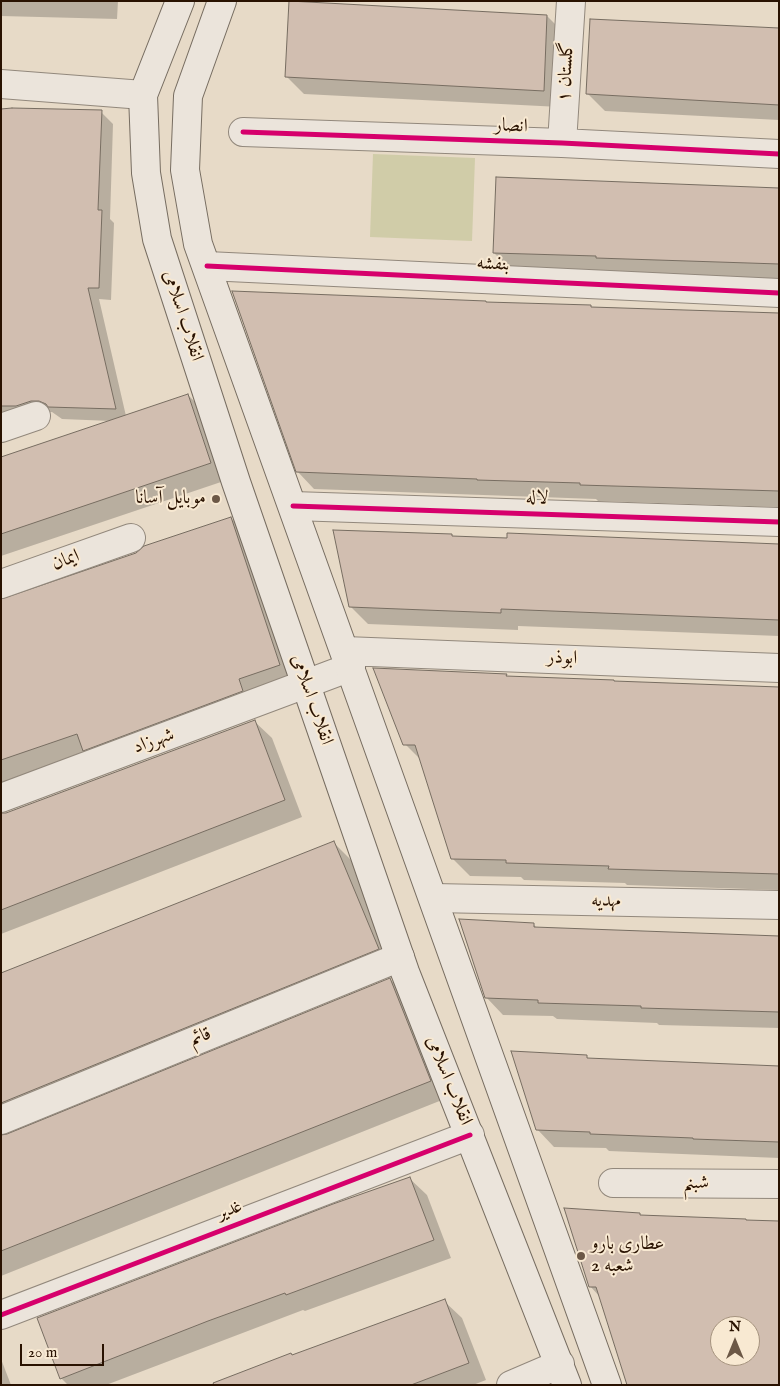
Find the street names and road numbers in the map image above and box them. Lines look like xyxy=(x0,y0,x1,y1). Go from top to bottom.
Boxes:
street label: گلستان ۱ xyxy=(554,41,580,103)
street label: انصار xyxy=(494,115,528,139)
street label: بنفشه xyxy=(476,253,510,277)
street label: انقلاب اسلامی xyxy=(157,268,207,364)
street label: لاله xyxy=(525,487,549,511)
street label: ایمان xyxy=(49,546,83,576)
street label: ابوذر xyxy=(546,647,578,671)
street label: انقلاب اسلامی xyxy=(285,652,337,748)
street label: شهرزاد xyxy=(130,724,178,760)
street label: مهدیه xyxy=(591,890,621,914)
street label: قائم xyxy=(187,1023,215,1053)
street label: انقلاب اسلامی xyxy=(420,1033,476,1129)
street label: شبنم xyxy=(683,1173,709,1195)
street label: غدیر xyxy=(214,1196,246,1226)

